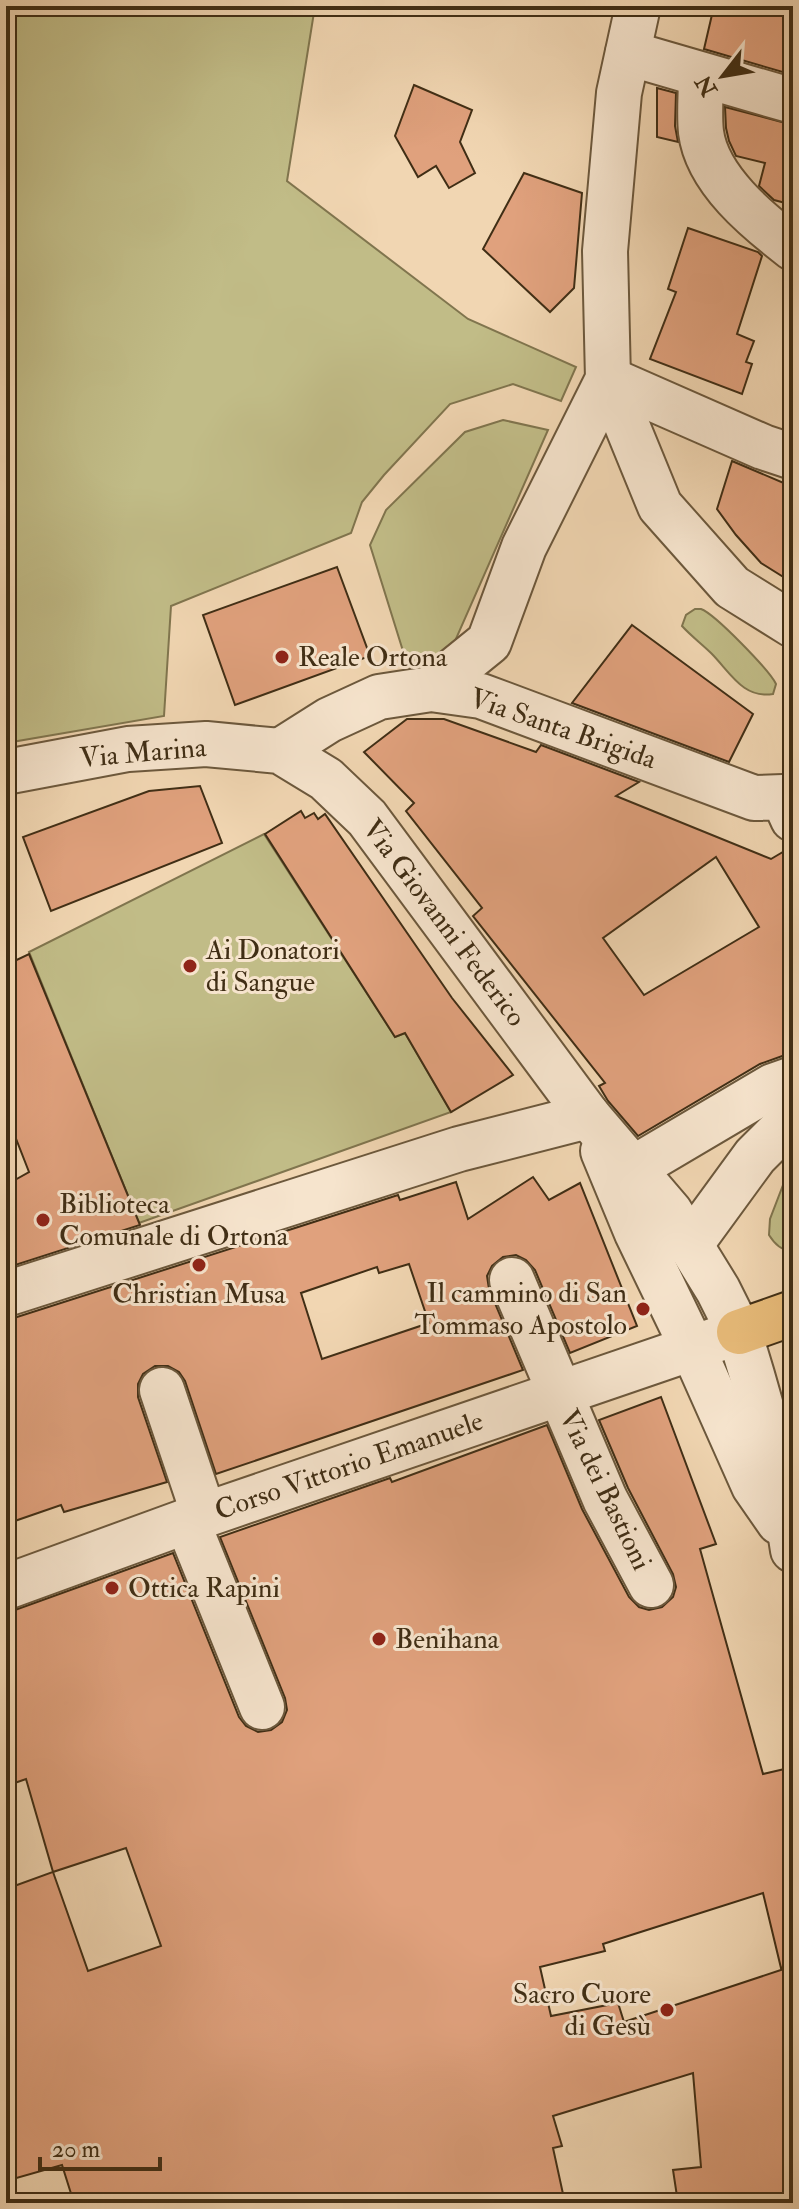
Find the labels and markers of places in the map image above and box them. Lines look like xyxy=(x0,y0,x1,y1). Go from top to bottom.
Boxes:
place label: Reale Ortona xyxy=(298,640,448,675)
marker: Reale Ortona xyxy=(273,648,291,666)
place label: Ai Donatori di Sangue xyxy=(205,933,340,1000)
marker: Ai Donatori di Sangue xyxy=(181,957,199,975)
place label: Biblioteca Comunale di Ortona xyxy=(59,1187,289,1254)
marker: Biblioteca Comunale di Ortona xyxy=(34,1211,52,1229)
marker: Christian Musa xyxy=(190,1256,208,1274)
place label: Il cammino di San Tommaso Apostolo xyxy=(415,1276,627,1343)
place label: Christian Musa xyxy=(112,1277,286,1312)
marker: Il cammino di San Tommaso Apostolo xyxy=(634,1300,652,1318)
place label: Ottica Rapini xyxy=(128,1571,280,1606)
marker: Ottica Rapini xyxy=(103,1579,121,1597)
place label: Benihana xyxy=(395,1622,500,1657)
marker: Benihana xyxy=(370,1630,388,1648)
place label: Sacro Cuore di Gesù xyxy=(513,1977,651,2044)
marker: Sacro Cuore di Gesù xyxy=(658,2001,676,2019)

